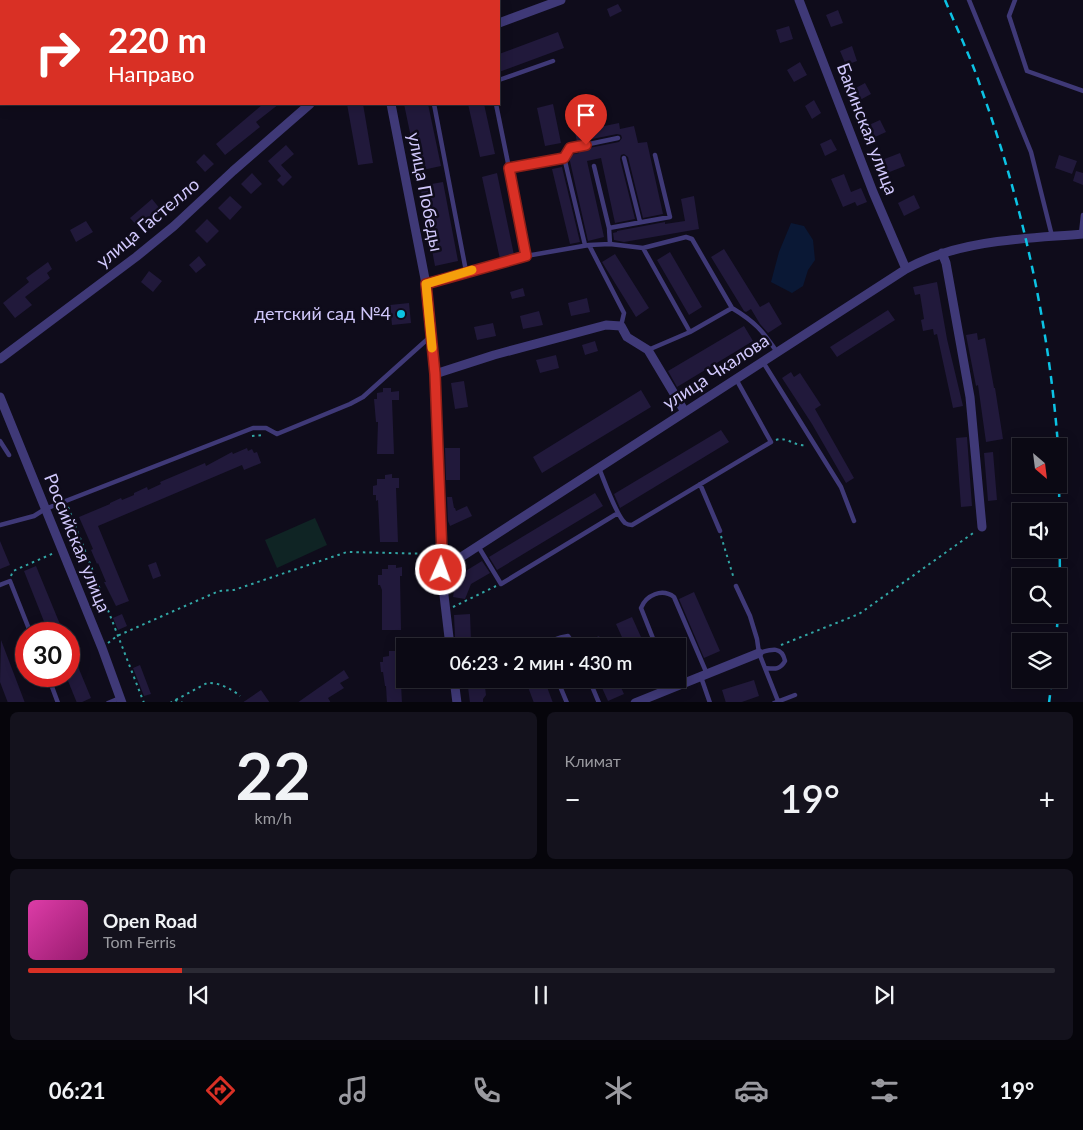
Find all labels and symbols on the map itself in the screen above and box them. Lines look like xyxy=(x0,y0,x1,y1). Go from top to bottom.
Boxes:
street label: Бакинская улица xyxy=(833,60,903,198)
pin xyxy=(565,94,607,145)
street label: улица Победы xyxy=(404,130,448,253)
street label: улица Гастелло xyxy=(91,173,203,272)
place label: детский сад №4 xyxy=(254,302,391,324)
marker: детский сад №4 xyxy=(395,308,407,320)
street label: улица Чкалова xyxy=(658,329,773,414)
north arrow xyxy=(1012,438,1068,492)
street label: Российская улица xyxy=(40,470,116,615)
position arrow xyxy=(414,543,466,595)
speed limit sign: 30 xyxy=(15,622,80,687)

